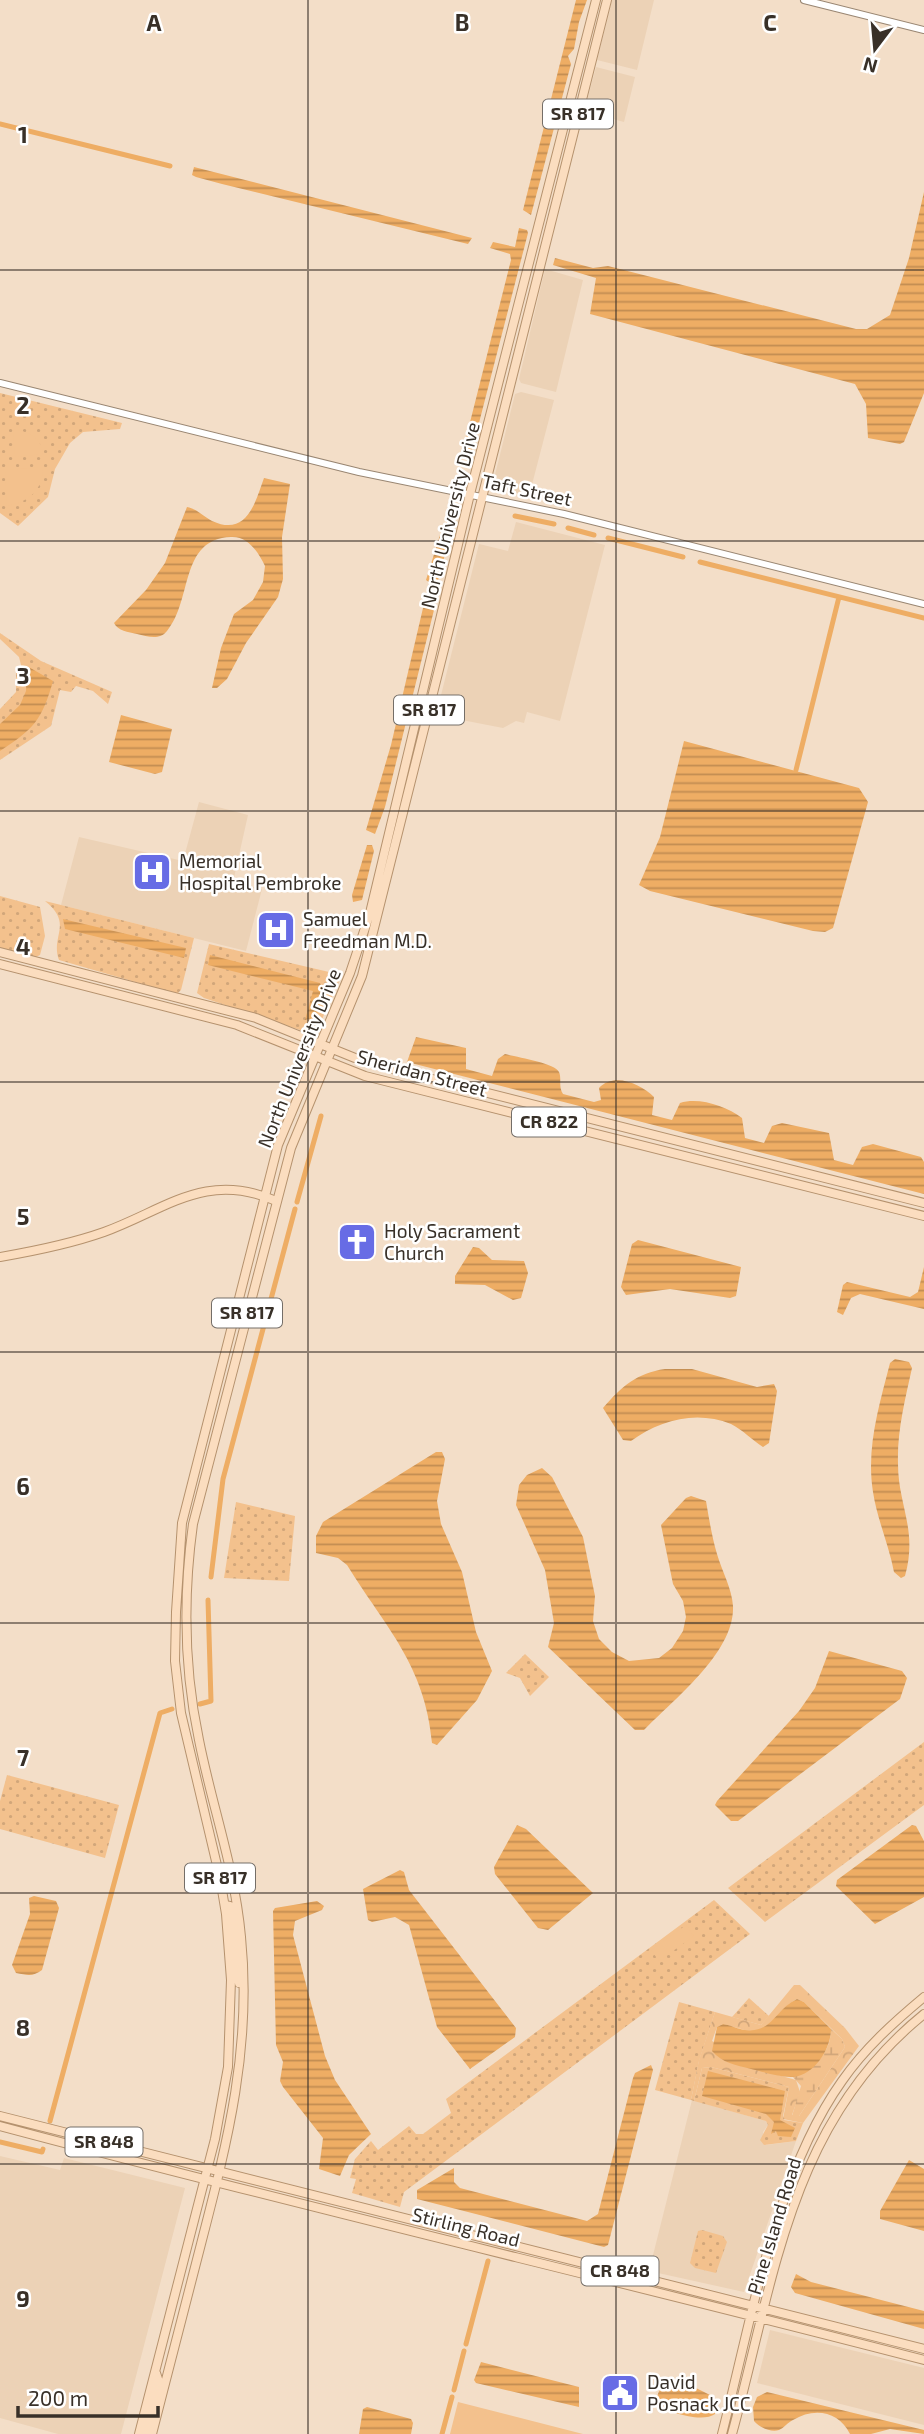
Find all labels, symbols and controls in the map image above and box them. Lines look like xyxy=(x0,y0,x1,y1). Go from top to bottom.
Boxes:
text: A xyxy=(146,8,162,36)
text: B xyxy=(455,8,469,36)
text: C xyxy=(763,8,777,36)
north arrow xyxy=(840,14,910,84)
text: N xyxy=(860,53,880,79)
road number: SR 817 xyxy=(543,100,613,128)
text: 1 xyxy=(18,120,28,148)
text: 2 xyxy=(16,391,30,419)
street label: North University Drive xyxy=(415,419,484,610)
street label: Taft Street xyxy=(480,469,574,510)
text: 3 xyxy=(16,661,30,689)
road number: SR 817 xyxy=(394,696,464,724)
place label: Memorial Hospital Pembroke xyxy=(179,849,341,894)
hospital icon: Memorial Hospital Pembroke xyxy=(131,851,173,893)
place label: Samuel Freedman M.D. xyxy=(303,907,432,952)
hospital icon: Samuel Freedman M.D. xyxy=(255,909,297,951)
text: 4 xyxy=(16,932,30,960)
street label: North University Drive xyxy=(252,965,345,1151)
street label: Sheridan Street xyxy=(355,1044,490,1101)
road number: CR 822 xyxy=(512,1107,586,1136)
text: 5 xyxy=(17,1202,29,1230)
place label: Holy Sacrament Church xyxy=(384,1219,520,1264)
church icon: Holy Sacrament Church xyxy=(336,1221,378,1263)
road number: SR 817 xyxy=(212,1298,282,1328)
text: 6 xyxy=(16,1472,30,1500)
text: 7 xyxy=(17,1743,29,1771)
road number: SR 817 xyxy=(185,1864,255,1892)
text: 8 xyxy=(16,2013,30,2041)
road number: SR 848 xyxy=(66,2128,142,2156)
street label: Pine Island Road xyxy=(742,2155,805,2297)
street label: Stirling Road xyxy=(410,2202,522,2251)
road number: CR 848 xyxy=(582,2256,658,2286)
text: 9 xyxy=(16,2284,30,2312)
place label: David Posnack JCC xyxy=(647,2370,751,2415)
public building icon: David Posnack JCC xyxy=(599,2372,641,2414)
scale bar xyxy=(18,2374,158,2418)
text: 200 m xyxy=(28,2385,88,2410)

